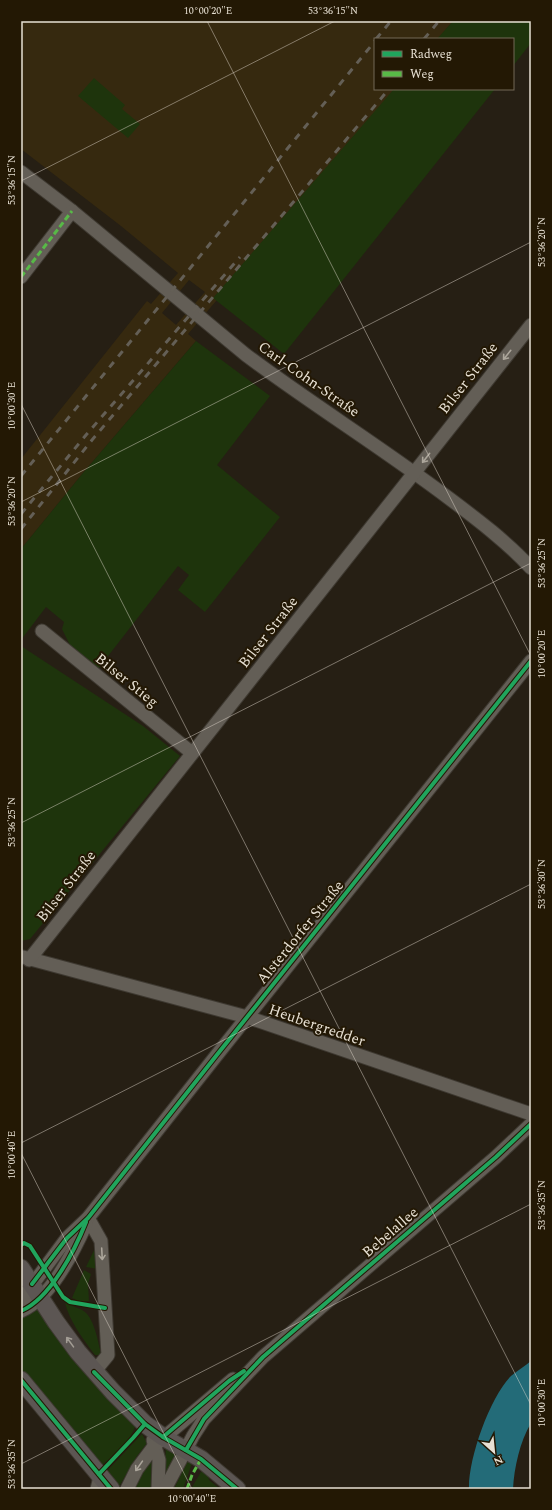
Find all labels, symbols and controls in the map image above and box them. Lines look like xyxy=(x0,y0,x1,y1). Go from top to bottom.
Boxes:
text: 10°00'20"E xyxy=(184,3,232,19)
text: 53°36'15"N xyxy=(308,3,358,19)
legend xyxy=(374,38,514,90)
text: Radweg xyxy=(410,45,452,64)
text: Weg xyxy=(410,65,434,84)
text: 53°36'15"N xyxy=(4,155,20,205)
text: 53°36'20"N xyxy=(534,217,550,267)
street label: Carl-Cohn-Straße xyxy=(253,336,364,423)
street label: Bilser Straße xyxy=(433,337,504,419)
one-way arrow xyxy=(502,350,511,361)
text: 10°00'30"E xyxy=(4,382,20,430)
one-way arrow xyxy=(422,452,431,463)
text: 53°36'20"N xyxy=(4,476,20,526)
text: 53°36'25"N xyxy=(534,538,550,588)
street label: Bilser Straße xyxy=(233,591,304,673)
text: 10°00'20"E xyxy=(534,630,550,678)
street label: Bilser Stieg xyxy=(90,648,163,713)
text: 53°36'25"N xyxy=(4,797,20,847)
street label: Bilser Straße xyxy=(31,845,102,927)
text: 53°36'30"N xyxy=(534,859,550,909)
street label: Alsterdorfer Straße xyxy=(251,875,350,989)
street label: Heubergredder xyxy=(265,998,368,1053)
text: 10°00'40"E xyxy=(4,1131,20,1179)
text: 53°36'35"N xyxy=(534,1180,550,1230)
street label: Bebelallee xyxy=(357,1201,424,1263)
one-way arrow xyxy=(98,1247,105,1260)
one-way arrow xyxy=(66,1336,74,1347)
text: 10°00'30"E xyxy=(534,1379,550,1427)
north arrow xyxy=(474,1432,514,1472)
text: 53°36'35"N xyxy=(4,1439,20,1489)
text: N xyxy=(490,1451,506,1470)
one-way arrow xyxy=(135,1460,143,1471)
text: 10°00'40"E xyxy=(168,1491,216,1507)

